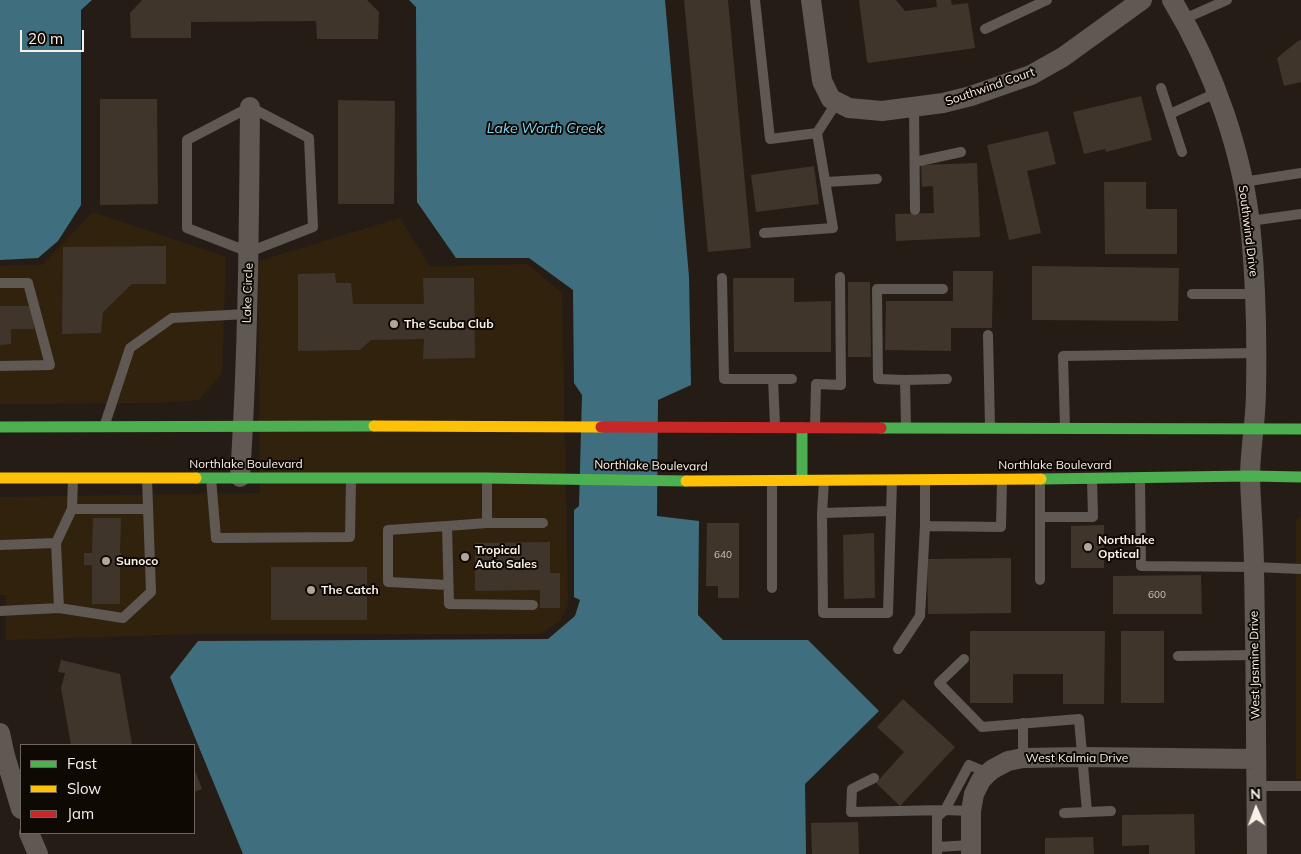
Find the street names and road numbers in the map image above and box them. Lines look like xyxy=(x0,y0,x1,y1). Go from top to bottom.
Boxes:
street label: Southwind Court xyxy=(943,65,1037,109)
street label: Southwind Drive xyxy=(1235,184,1261,278)
street label: Lake Circle xyxy=(240,263,256,323)
street label: Northlake Boulevard xyxy=(189,457,303,471)
street label: Northlake Boulevard xyxy=(594,458,708,474)
street label: Northlake Boulevard xyxy=(998,458,1112,472)
street label: West Jasmine Drive xyxy=(1247,611,1263,719)
street label: West Kalmia Drive xyxy=(1026,751,1128,765)

